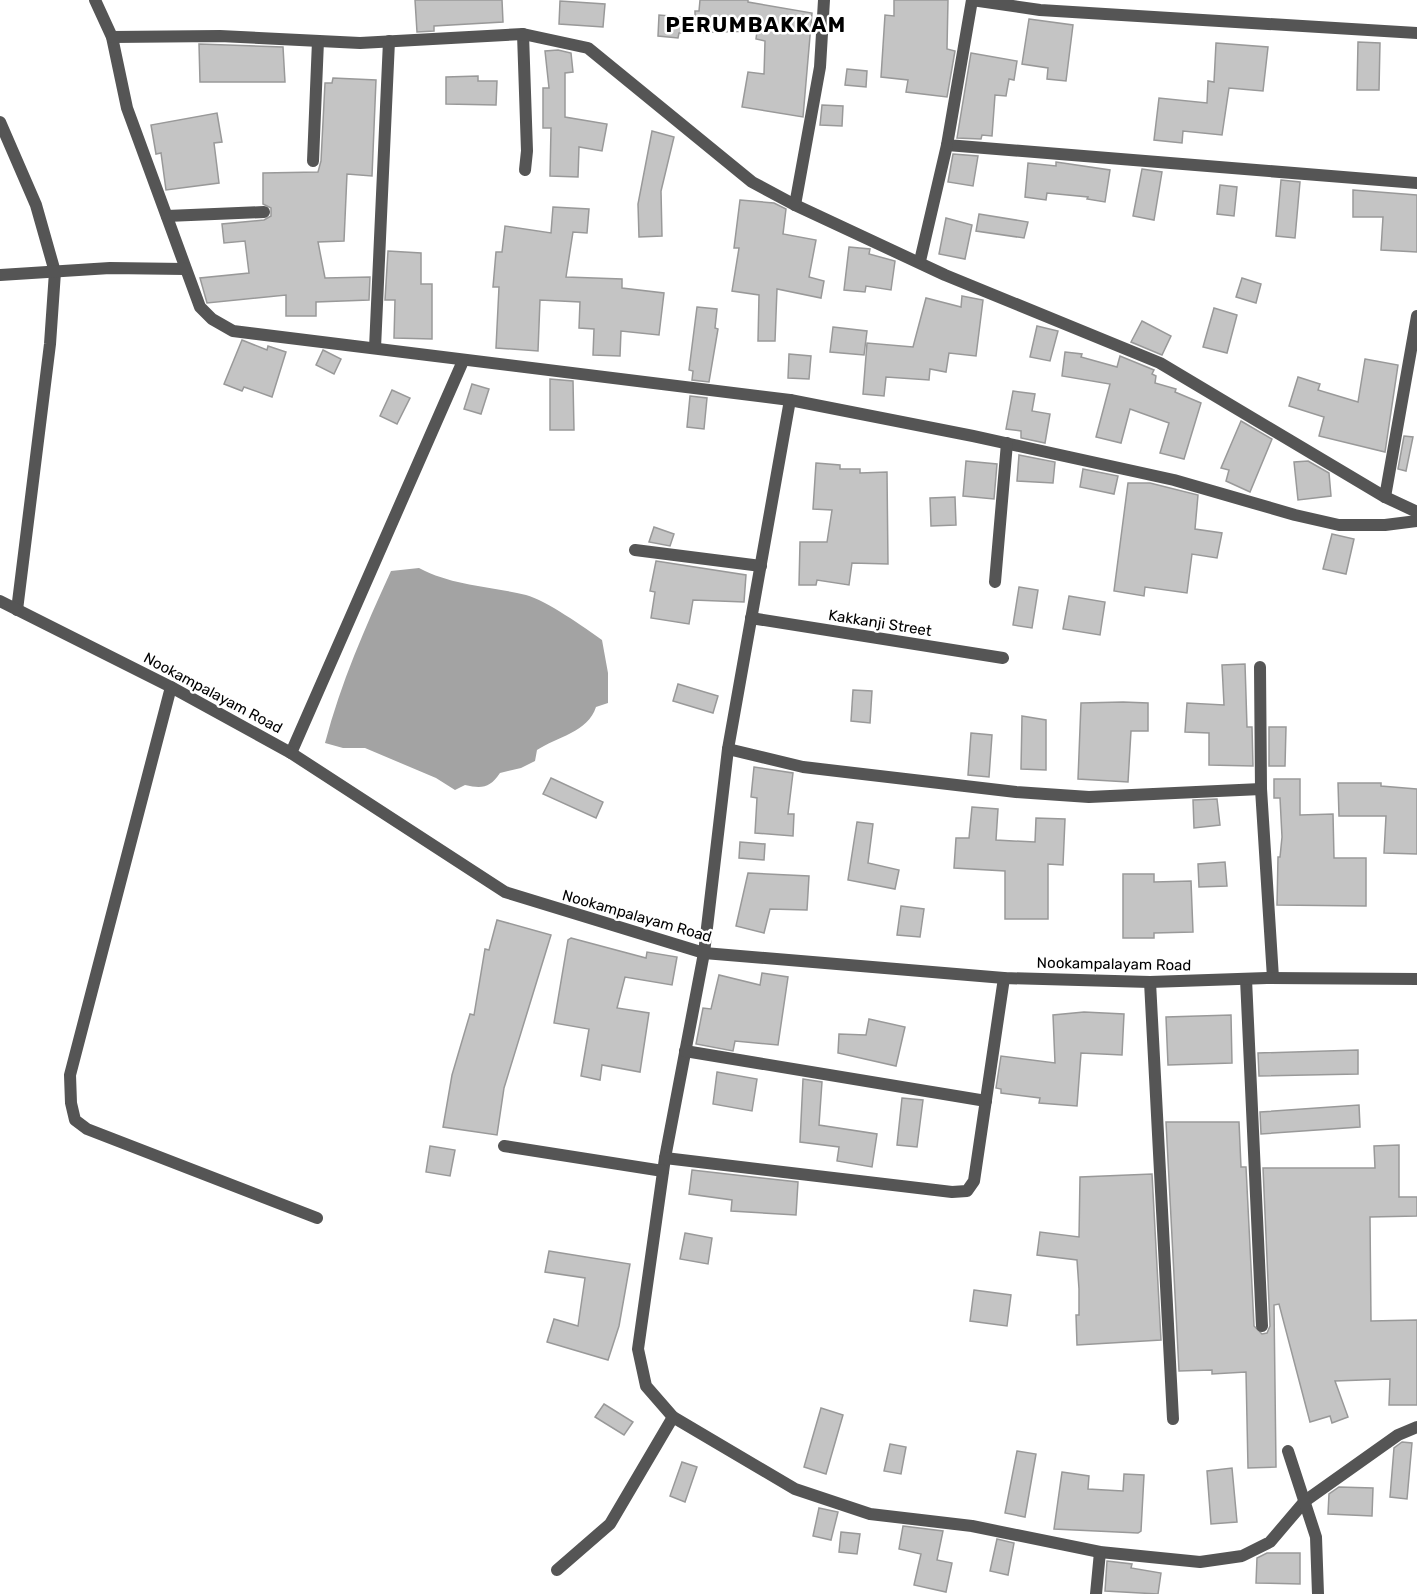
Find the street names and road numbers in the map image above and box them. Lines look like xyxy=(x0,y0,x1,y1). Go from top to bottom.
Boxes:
street label: Kakkanji Street xyxy=(827,606,933,640)
street label: Nookampalayam Road xyxy=(140,649,286,737)
street label: Nookampalayam Road xyxy=(560,886,714,946)
street label: Nookampalayam Road xyxy=(1037,954,1191,974)

